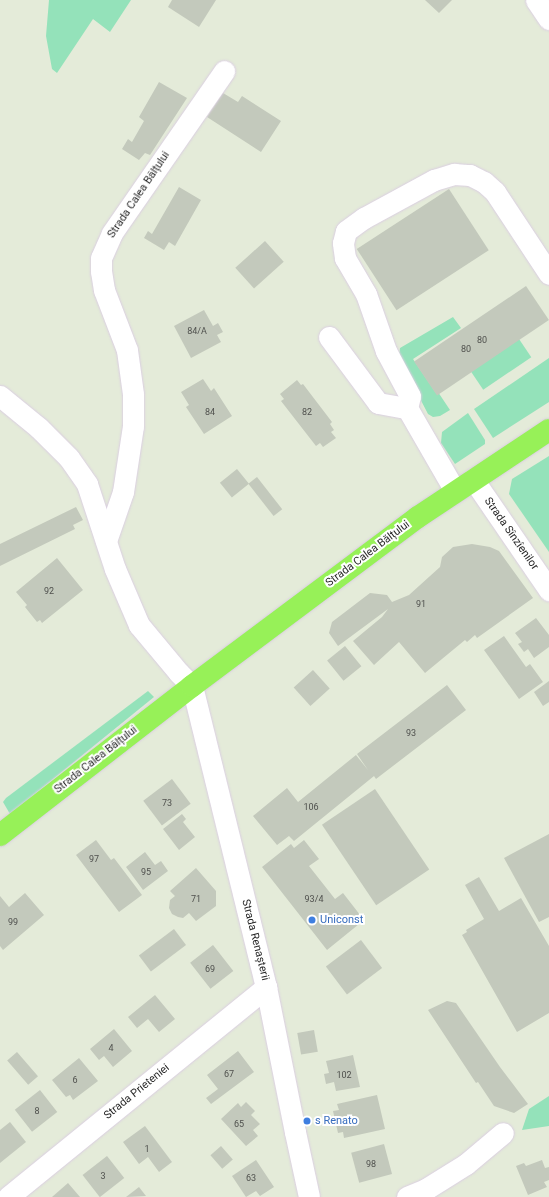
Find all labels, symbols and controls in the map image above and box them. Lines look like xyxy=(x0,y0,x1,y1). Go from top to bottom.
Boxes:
street label: Strada Calea Bălțului xyxy=(105,149,173,241)
house number: 84/A xyxy=(187,326,207,336)
house number: 80 xyxy=(477,335,487,345)
house number: 80 xyxy=(461,344,471,354)
house number: 84 xyxy=(205,407,215,417)
house number: 82 xyxy=(302,407,312,417)
street label: Strada Sînzîenilor xyxy=(481,495,541,573)
street label: Strada Calea Bălțului xyxy=(324,518,412,590)
house number: 92 xyxy=(44,586,54,596)
house number: 91 xyxy=(416,599,426,609)
street label: Strada Calea Bălțului xyxy=(52,724,140,796)
house number: 93 xyxy=(406,728,416,738)
house number: 73 xyxy=(162,798,172,808)
house number: 106 xyxy=(303,802,319,812)
house number: 97 xyxy=(89,854,99,864)
house number: 95 xyxy=(141,867,151,877)
house number: 71 xyxy=(191,894,201,904)
house number: 93/4 xyxy=(305,894,323,904)
street label: Strada Renașterii xyxy=(239,898,271,982)
place label: Uniconst xyxy=(320,913,363,927)
marker: Uniconst xyxy=(307,915,317,925)
house number: 99 xyxy=(8,917,18,927)
house number: 69 xyxy=(205,964,215,974)
house number: 4 xyxy=(108,1043,114,1053)
street label: Strada Prieteniei xyxy=(102,1062,172,1122)
house number: 67 xyxy=(224,1069,234,1079)
house number: 102 xyxy=(336,1070,352,1080)
house number: 6 xyxy=(72,1075,78,1085)
house number: 8 xyxy=(34,1106,40,1116)
place label: s Renato xyxy=(315,1114,358,1128)
marker: s Renato xyxy=(302,1116,312,1126)
house number: 65 xyxy=(234,1119,244,1129)
house number: 1 xyxy=(144,1144,150,1154)
house number: 98 xyxy=(366,1159,376,1169)
house number: 3 xyxy=(100,1171,106,1181)
house number: 63 xyxy=(246,1173,256,1183)

